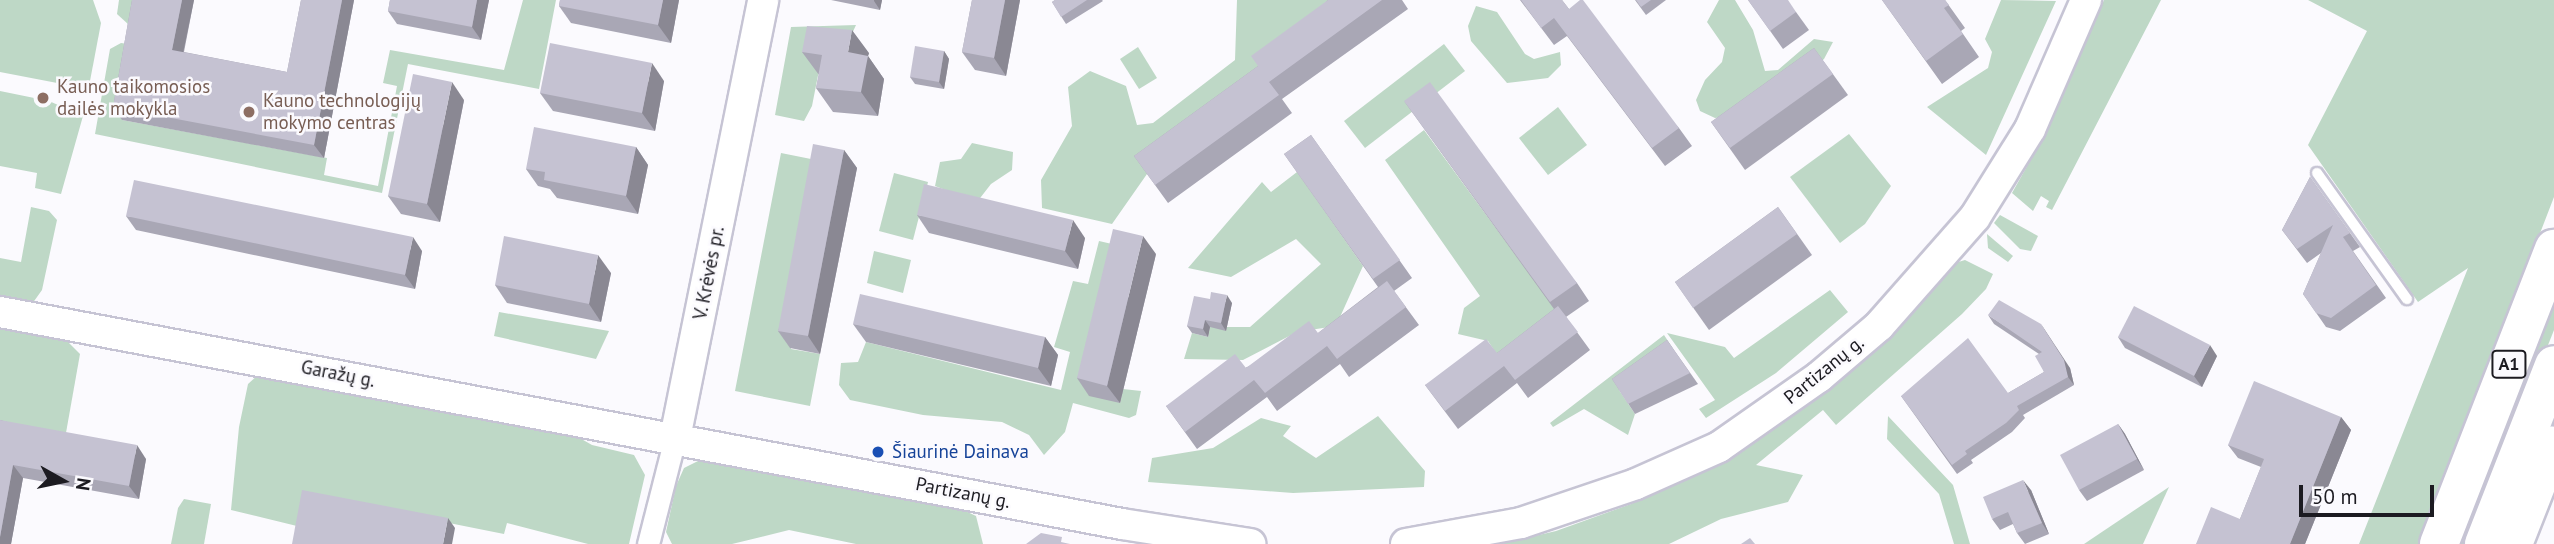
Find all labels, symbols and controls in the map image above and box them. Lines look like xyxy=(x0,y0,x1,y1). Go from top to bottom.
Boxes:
place label: Kauno taikomosios dailės mokykla xyxy=(57,76,210,120)
marker: Kauno taikomosios dailės mokykla xyxy=(35,90,51,106)
place label: Kauno technologijų mokymo centras xyxy=(263,90,421,134)
marker: Kauno technologijų mokymo centras xyxy=(241,104,257,120)
street label: V. Krėvės pr. xyxy=(689,224,729,322)
street label: Partizanų g. xyxy=(1780,331,1868,409)
road number: A1 xyxy=(2490,350,2528,378)
street label: Garažų g. xyxy=(299,356,377,392)
place label: Šiaurinė Dainava xyxy=(892,441,1029,463)
marker: Šiaurinė Dainava xyxy=(870,444,886,460)
north arrow xyxy=(28,446,98,516)
scale bar xyxy=(2302,470,2437,514)
street label: Partizanų g. xyxy=(914,473,1012,513)
text: N xyxy=(71,476,97,492)
text: 50 m xyxy=(2312,483,2358,510)

